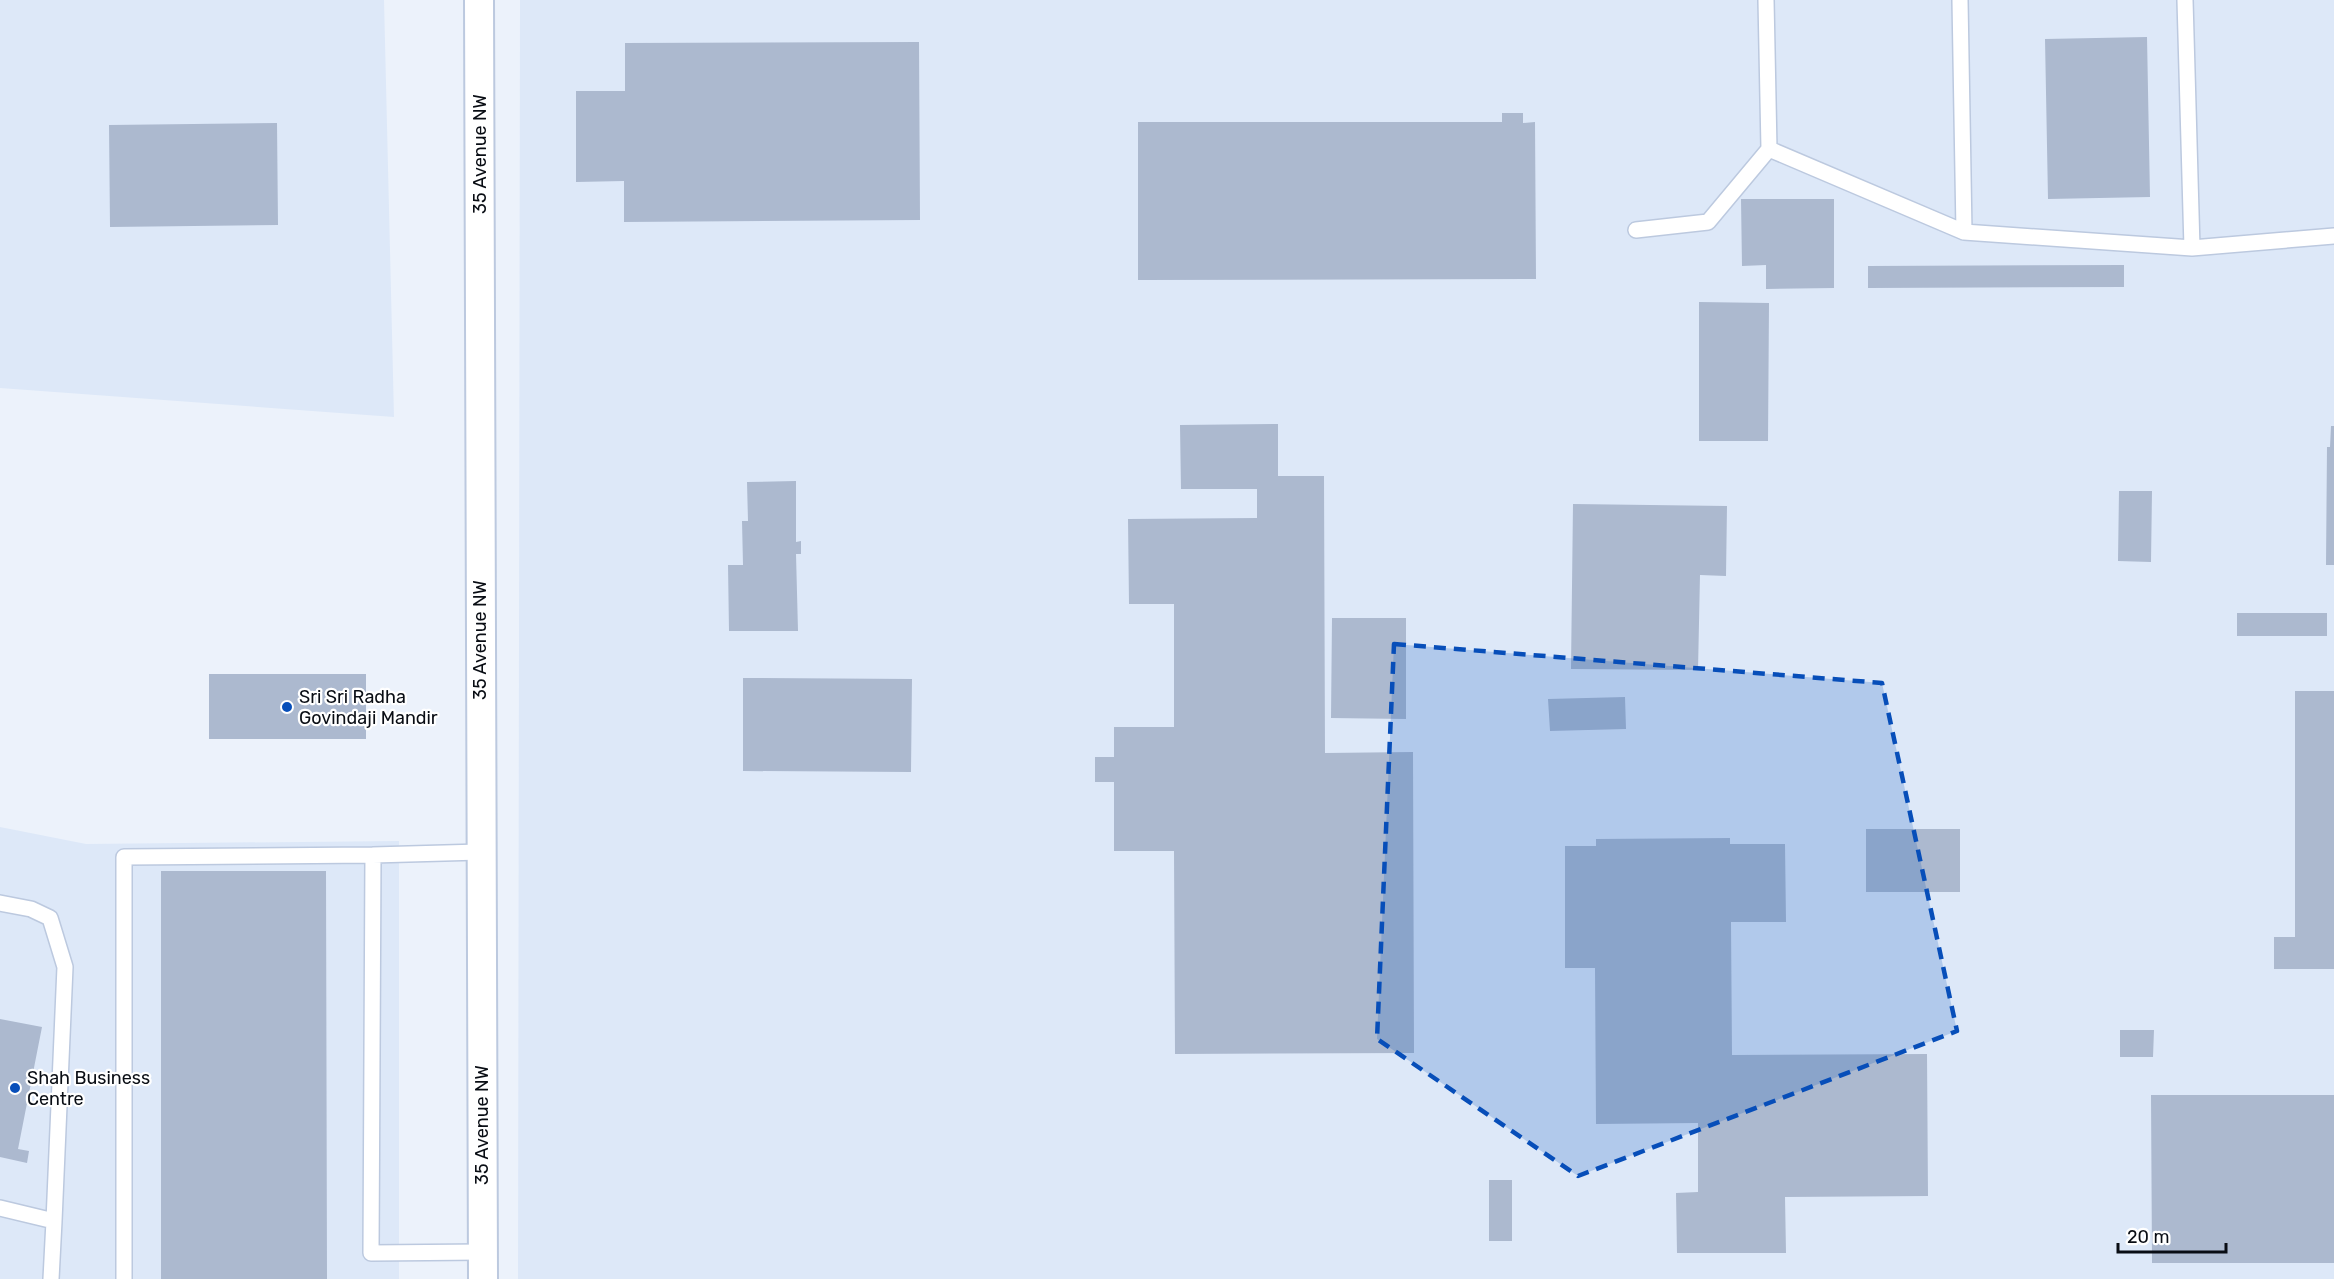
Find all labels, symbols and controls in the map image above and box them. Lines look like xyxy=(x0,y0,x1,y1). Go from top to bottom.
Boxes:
street label: 35 Avenue NW xyxy=(469,94,491,214)
street label: 35 Avenue NW xyxy=(469,580,491,700)
place label: Sri Sri Radha Govindaji Mandir xyxy=(299,686,438,729)
marker: Sri Sri Radha Govindaji Mandir xyxy=(280,700,294,714)
street label: 35 Avenue NW xyxy=(471,1065,493,1185)
place label: Shah Business Centre xyxy=(27,1067,150,1110)
marker: Shah Business Centre xyxy=(8,1081,22,1095)
scale bar xyxy=(2118,1216,2226,1254)
text: 20 m xyxy=(2127,1226,2169,1248)

